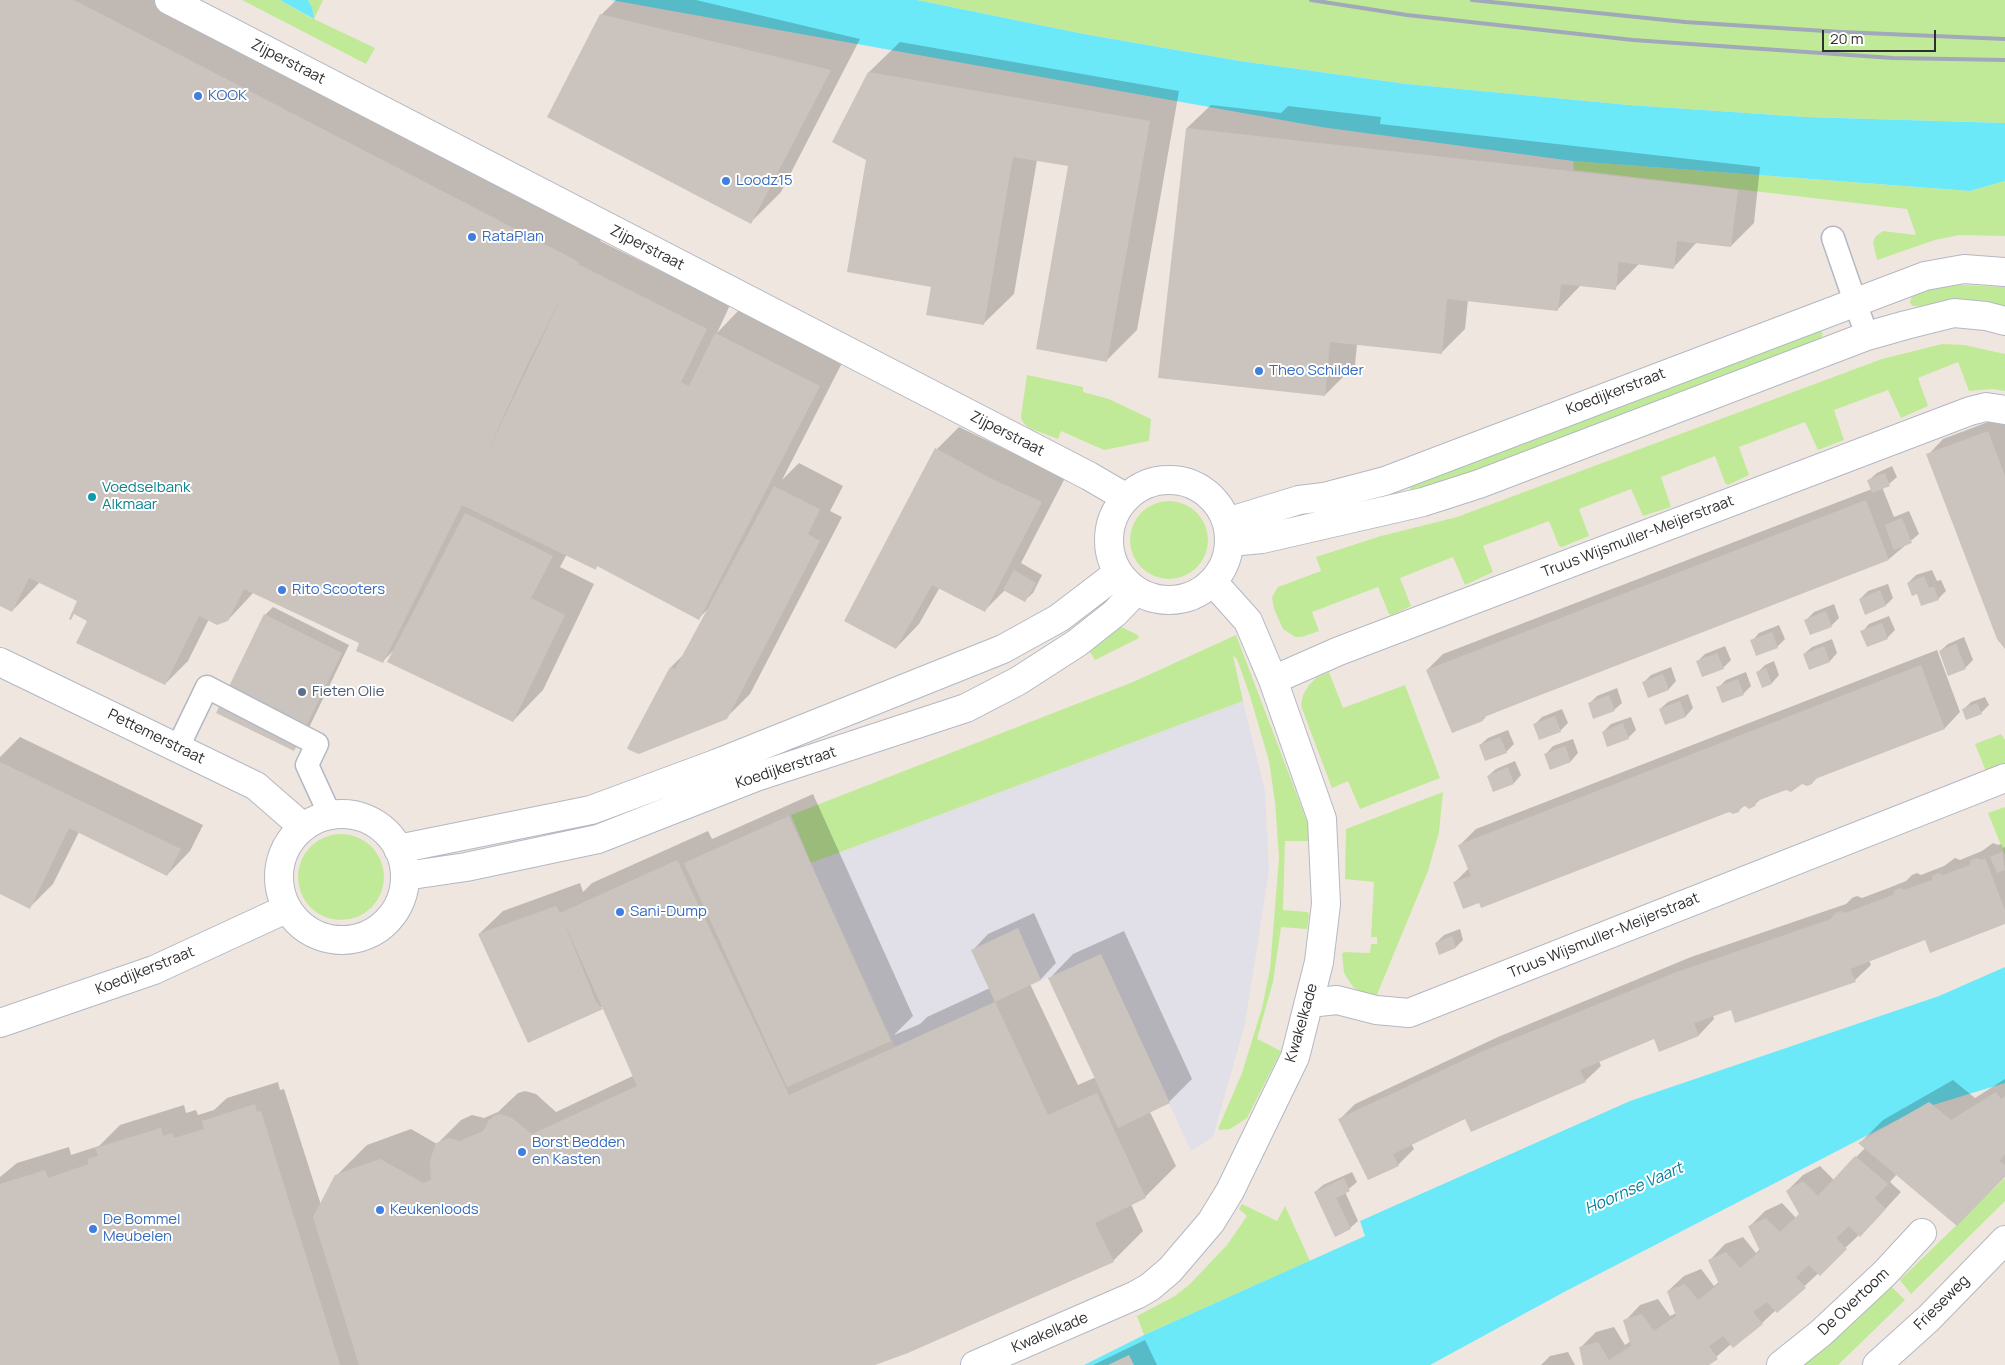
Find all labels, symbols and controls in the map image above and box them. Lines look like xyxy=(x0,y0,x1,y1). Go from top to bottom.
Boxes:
scale bar xyxy=(1825,20,1939,52)
text: 20 m xyxy=(1830,28,1863,49)
street label: Zijperstraat xyxy=(248,36,328,88)
place label: KOOK xyxy=(208,87,247,105)
marker: KOOK xyxy=(192,90,204,102)
place label: Loodz15 xyxy=(736,172,793,190)
marker: Loodz15 xyxy=(720,175,732,187)
street label: Zijperstraat xyxy=(607,222,687,274)
place label: RataPlan xyxy=(482,228,544,246)
marker: RataPlan xyxy=(466,231,478,243)
place label: Theo Schilder xyxy=(1269,362,1364,380)
marker: Theo Schilder xyxy=(1253,365,1265,377)
street label: Koedijkerstraat xyxy=(1564,365,1668,419)
street label: Zijperstraat xyxy=(967,408,1047,460)
place label: Voedselbank Alkmaar xyxy=(102,479,190,514)
marker: Voedselbank Alkmaar xyxy=(86,491,98,503)
street label: Truus Wijsmuller-Meijerstraat xyxy=(1539,492,1737,582)
place label: Rito Scooters xyxy=(292,581,385,599)
marker: Rito Scooters xyxy=(276,584,288,596)
place label: Fieten Olie xyxy=(312,683,385,701)
marker: Fieten Olie xyxy=(296,686,308,698)
street label: Pettemerstraat xyxy=(105,706,207,768)
street label: Koedijkerstraat xyxy=(733,743,839,793)
street label: Truus Wijsmuller-Meijerstraat xyxy=(1506,889,1702,983)
place label: Sani-Dump xyxy=(630,903,707,921)
marker: Sani-Dump xyxy=(614,906,626,918)
street label: Koedijkerstraat xyxy=(93,943,197,999)
street label: Kwakelkade xyxy=(1282,981,1322,1065)
place label: Borst Bedden en Kasten xyxy=(532,1134,625,1169)
marker: Borst Bedden en Kasten xyxy=(516,1146,528,1158)
water label: Hoornse Vaart xyxy=(1582,1159,1686,1219)
place label: Keukenloods xyxy=(390,1201,479,1219)
marker: Keukenloods xyxy=(374,1204,386,1216)
place label: De Bommel Meubelen xyxy=(103,1211,181,1246)
marker: De Bommel Meubelen xyxy=(87,1223,99,1235)
street label: De Overtoom xyxy=(1815,1265,1893,1339)
street label: Frieseweg xyxy=(1911,1272,1973,1334)
street label: Kwakelkade xyxy=(1009,1309,1091,1357)

